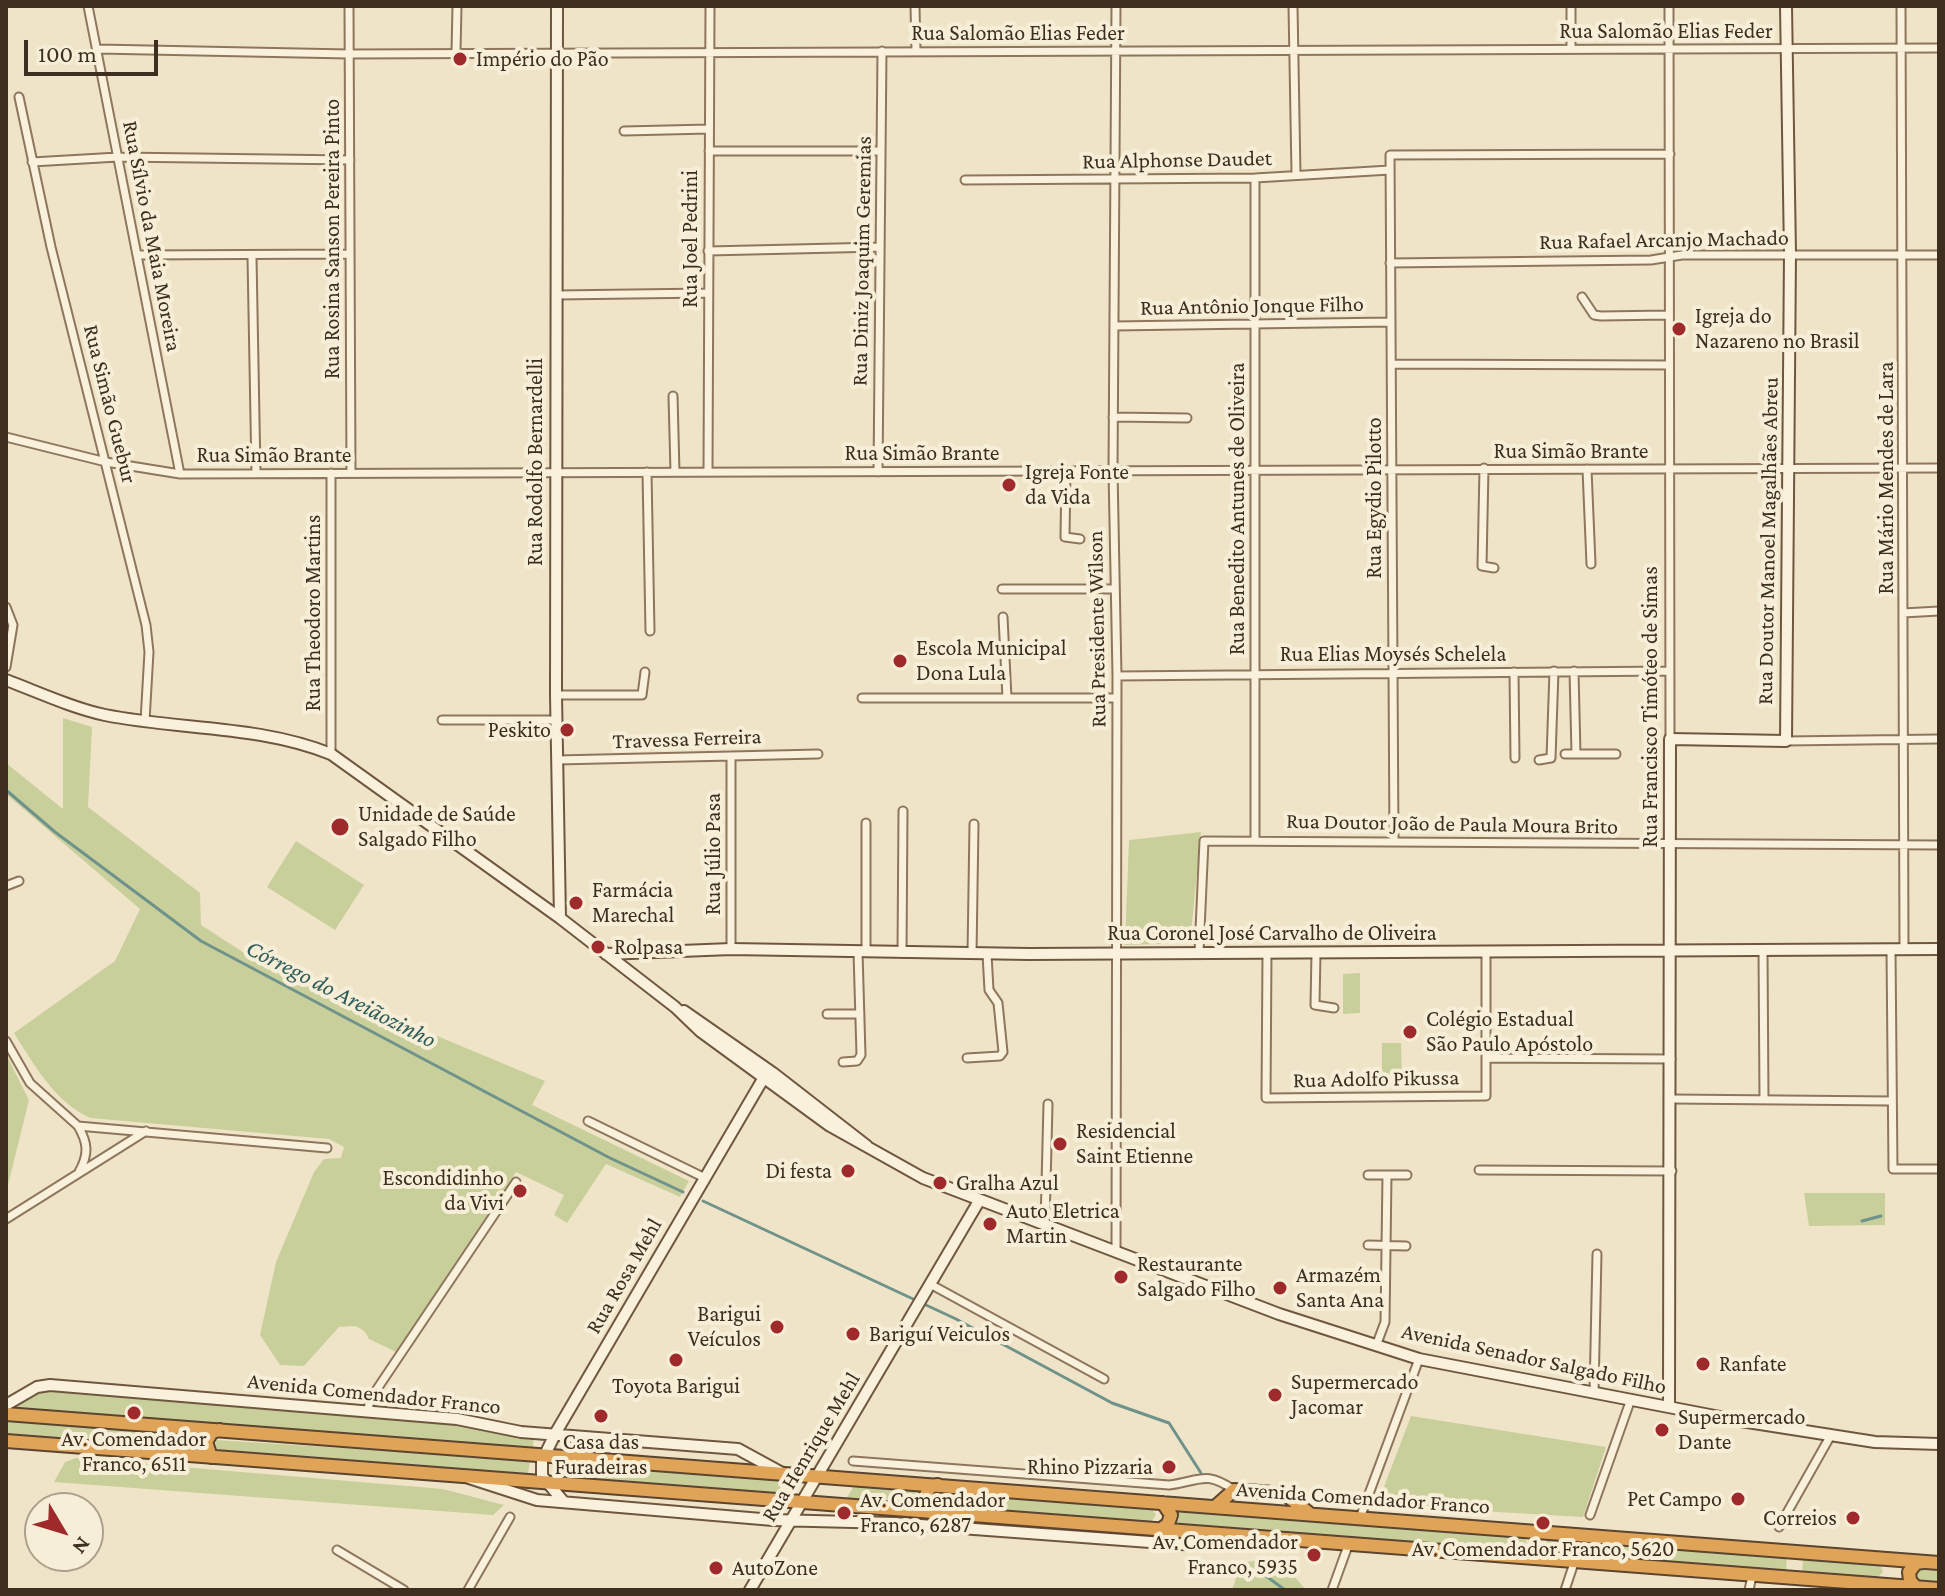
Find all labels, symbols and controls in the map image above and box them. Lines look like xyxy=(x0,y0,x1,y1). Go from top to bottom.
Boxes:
street label: Rua Salomão Elias Feder xyxy=(1559,18,1773,44)
street label: Rua Salomão Elias Feder xyxy=(911,20,1125,46)
scale bar xyxy=(28,24,162,74)
text: 100 m xyxy=(38,40,97,67)
place label: Império do Pão xyxy=(476,46,609,72)
marker: Império do Pão xyxy=(451,50,469,68)
street label: Rua Rosina Sanson Pereira Pinto xyxy=(319,99,345,379)
street label: Rua Sílvio da Maia Moreira xyxy=(117,118,187,354)
street label: Rua Diniz Joaquim Geremias xyxy=(847,136,877,386)
street label: Rua Alphonse Daudet xyxy=(1082,145,1272,175)
street label: Rua Joel Pedrini xyxy=(677,170,703,308)
street label: Rua Rafael Arcanjo Machado xyxy=(1539,225,1789,255)
street label: Rua Antônio Jonque Filho xyxy=(1140,291,1364,321)
place label: Igreja do Nazareno no Brasil xyxy=(1695,303,1860,354)
marker: Igreja do Nazareno no Brasil xyxy=(1670,320,1688,338)
street label: Rua Simão Guebur xyxy=(78,322,142,486)
street label: Rua Rodolfo Bernardelli xyxy=(522,358,548,566)
street label: Rua Mário Mendes de Lara xyxy=(1873,362,1899,594)
street label: Rua Benedito Antunes de Oliveira xyxy=(1224,363,1250,655)
street label: Rua Doutor Manoel Magalhães Abreu xyxy=(1752,377,1784,705)
street label: Rua Egydio Pilotto xyxy=(1361,417,1387,579)
street label: Rua Simão Brante xyxy=(1493,438,1649,464)
street label: Rua Simão Brante xyxy=(844,440,1000,466)
street label: Rua Simão Brante xyxy=(196,442,352,468)
place label: Igreja Fonte da Vida xyxy=(1025,459,1129,510)
marker: Igreja Fonte da Vida xyxy=(1000,476,1018,494)
street label: Rua Theodoro Martins xyxy=(300,515,326,711)
street label: Rua Presidente Wilson xyxy=(1082,530,1112,728)
street label: Rua Francisco Timóteo de Simas xyxy=(1637,566,1663,848)
place label: Escola Municipal Dona Lula xyxy=(916,635,1066,686)
street label: Rua Elias Moysés Schelela xyxy=(1280,641,1506,667)
marker: Escola Municipal Dona Lula xyxy=(891,652,909,670)
place label: Peskito xyxy=(488,717,551,743)
marker: Peskito xyxy=(558,721,576,739)
street label: Travessa Ferreira xyxy=(612,723,762,755)
street label: Rua Júlio Pasa xyxy=(700,793,726,915)
place label: Unidade de Saúde Salgado Filho xyxy=(358,801,516,852)
street label: Rua Doutor João de Paula Moura Brito xyxy=(1286,808,1618,840)
marker: Unidade de Saúde Salgado Filho xyxy=(329,816,351,838)
place label: Farmácia Marechal xyxy=(592,877,674,928)
marker: Farmácia Marechal xyxy=(567,894,585,912)
street label: Rua Coronel José Carvalho de Oliveira xyxy=(1107,920,1437,946)
water label: Córrego do Areiãozinho xyxy=(241,934,441,1054)
place label: Rolpasa xyxy=(614,934,683,960)
marker: Rolpasa xyxy=(589,938,607,956)
place label: Colégio Estadual São Paulo Apóstolo xyxy=(1426,1006,1593,1058)
marker: Colégio Estadual São Paulo Apóstolo xyxy=(1401,1023,1419,1041)
street label: Rua Adolfo Pikussa xyxy=(1293,1064,1459,1094)
place label: Residencial Saint Etienne xyxy=(1076,1118,1193,1170)
marker: Residencial Saint Etienne xyxy=(1051,1135,1069,1153)
place label: Di festa xyxy=(765,1158,832,1184)
marker: Di festa xyxy=(839,1162,857,1180)
place label: Escondidinho da Vivi xyxy=(382,1165,504,1216)
place label: Gralha Azul xyxy=(956,1170,1059,1196)
marker: Gralha Azul xyxy=(931,1174,949,1192)
marker: Escondidinho da Vivi xyxy=(511,1182,529,1200)
place label: Auto Eletrica Martin xyxy=(1006,1198,1120,1250)
street label: Rua Rosa Mehl xyxy=(580,1213,668,1339)
marker: Auto Eletrica Martin xyxy=(981,1215,999,1233)
place label: Restaurante Salgado Filho xyxy=(1137,1251,1256,1302)
place label: Armazém Santa Ana xyxy=(1296,1262,1384,1314)
marker: Restaurante Salgado Filho xyxy=(1112,1268,1130,1286)
marker: Armazém Santa Ana xyxy=(1271,1279,1289,1297)
place label: Barigui Veículos xyxy=(688,1301,761,1352)
marker: Barigui Veículos xyxy=(768,1318,786,1336)
street label: Avenida Senador Salgado Filho xyxy=(1399,1318,1669,1400)
place label: Bariguí Veiculos xyxy=(869,1321,1010,1347)
marker: Bariguí Veiculos xyxy=(844,1325,862,1343)
marker: Toyota Barigui xyxy=(667,1351,685,1369)
place label: Ranfate xyxy=(1719,1351,1787,1377)
marker: Ranfate xyxy=(1694,1355,1712,1373)
street label: Rua Henrique Mehl xyxy=(756,1367,866,1527)
street label: Avenida Comendador Franco xyxy=(246,1368,502,1420)
place label: Supermercado Jacomar xyxy=(1291,1369,1418,1420)
place label: Toyota Barigui xyxy=(612,1373,740,1399)
marker: Supermercado Jacomar xyxy=(1266,1386,1284,1404)
marker: Av. Comendador Franco, 6511 xyxy=(125,1404,143,1422)
place label: Supermercado Dante xyxy=(1678,1404,1805,1456)
marker: Casa das Furadeiras xyxy=(592,1407,610,1425)
marker: Supermercado Dante xyxy=(1653,1421,1671,1439)
place label: Av. Comendador Franco, 6511 xyxy=(61,1426,207,1478)
place label: Casa das Furadeiras xyxy=(555,1429,647,1480)
place label: Rhino Pizzaria xyxy=(1027,1454,1153,1480)
marker: Rhino Pizzaria xyxy=(1160,1458,1178,1476)
street label: Avenida Comendador Franco xyxy=(1235,1476,1491,1520)
place label: Pet Campo xyxy=(1627,1486,1722,1512)
place label: Av. Comendador Franco, 6287 xyxy=(860,1487,1006,1538)
marker: Pet Campo xyxy=(1729,1490,1747,1508)
north arrow xyxy=(24,1492,104,1572)
marker: Av. Comendador Franco, 6287 xyxy=(835,1504,853,1522)
place label: Correios xyxy=(1763,1505,1837,1531)
marker: Correios xyxy=(1844,1509,1862,1527)
marker: Av. Comendador Franco, 5620 xyxy=(1534,1514,1552,1532)
place label: Av. Comendador Franco, 5935 xyxy=(1152,1529,1298,1580)
text: N xyxy=(67,1532,96,1559)
place label: Av. Comendador Franco, 5620 xyxy=(1412,1536,1674,1562)
marker: Av. Comendador Franco, 5935 xyxy=(1305,1546,1323,1564)
place label: AutoZone xyxy=(732,1555,818,1581)
marker: AutoZone xyxy=(707,1559,725,1577)

